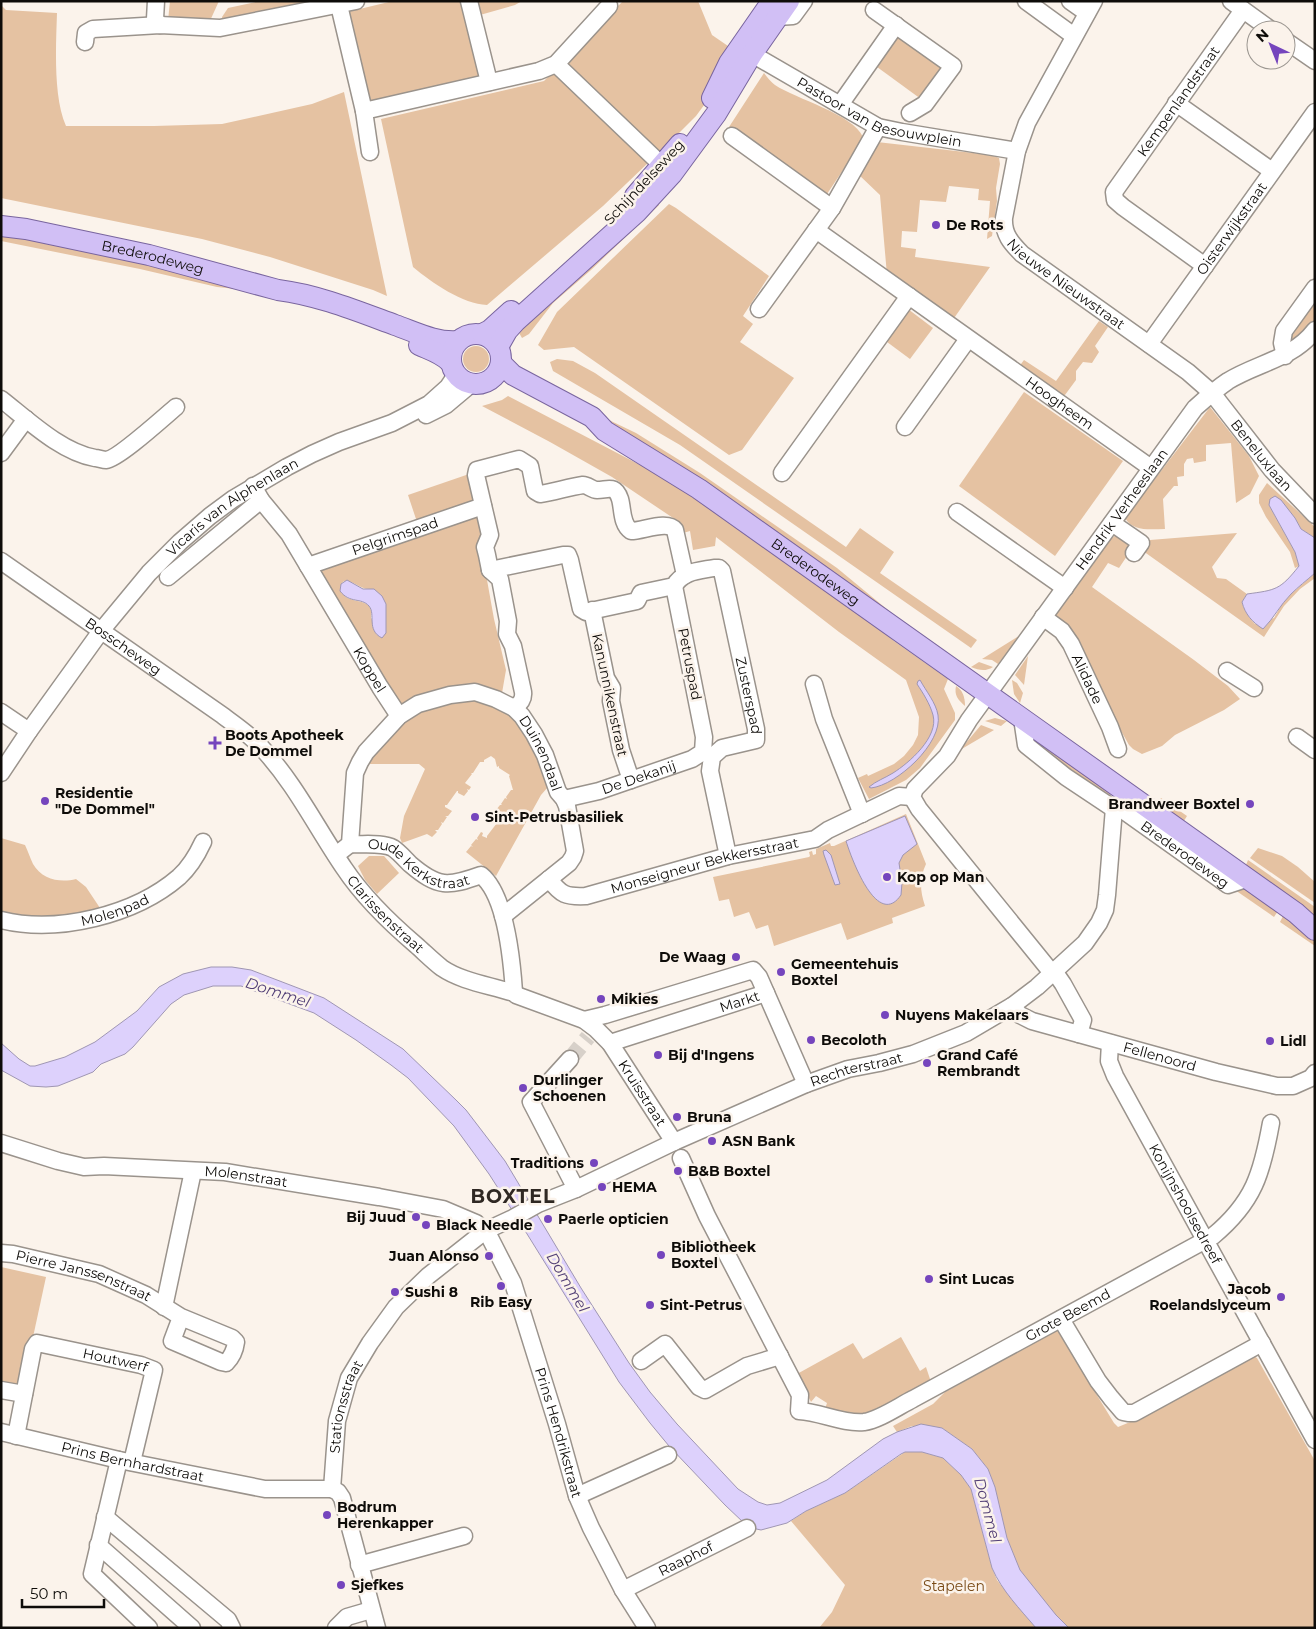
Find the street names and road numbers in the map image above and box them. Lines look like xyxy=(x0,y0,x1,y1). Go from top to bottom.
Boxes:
street label: Kempenlandstraat xyxy=(1133,42,1224,160)
street label: Pastoor van Besouwplein xyxy=(794,73,963,151)
street label: Schijndelseweg xyxy=(600,136,688,228)
street label: Oisterwijkstraat xyxy=(1192,178,1271,278)
street label: Nieuwe Nieuwstraat xyxy=(1003,235,1129,334)
street label: Brederodeweg xyxy=(100,236,206,278)
street label: Hoogheem xyxy=(1022,373,1097,434)
street label: Beneluxlaan xyxy=(1227,416,1296,495)
street label: Hendrik Verheeslaan xyxy=(1072,445,1172,574)
street label: Vicaris van Alphenlaan xyxy=(162,454,301,560)
street label: Pelgrimspad xyxy=(350,513,440,559)
street label: Brederodeweg xyxy=(768,534,863,609)
street label: Bosscheweg xyxy=(82,613,165,679)
street label: Petruspad xyxy=(674,626,706,702)
street label: Kanunnikenstraat xyxy=(588,632,632,758)
street label: Koppel xyxy=(349,644,390,696)
street label: Alidade xyxy=(1068,651,1107,707)
street label: Zusterspad xyxy=(732,655,765,734)
street label: Duinendaal xyxy=(515,712,566,793)
street label: De Dekanij xyxy=(599,756,678,798)
street label: Brederodeweg xyxy=(1137,817,1233,892)
street label: Monseigneur Bekkersstraat xyxy=(609,833,800,898)
street label: Oude Kerkstraat xyxy=(368,835,472,892)
street label: Clarissenstraat xyxy=(343,872,428,957)
street label: Molenpad xyxy=(79,890,152,930)
street label: Markt xyxy=(717,987,762,1016)
street label: Fellenoord xyxy=(1121,1038,1198,1075)
street label: Rechterstraat xyxy=(808,1048,905,1091)
street label: Kruisstraat xyxy=(614,1056,670,1130)
street label: Konijnshoolsedreef xyxy=(1145,1140,1226,1268)
street label: Molenstraat xyxy=(204,1162,289,1191)
street label: Pierre Janssenstraat xyxy=(14,1246,155,1305)
street label: Grote Beemd xyxy=(1022,1284,1114,1345)
street label: Houtwerf xyxy=(81,1344,152,1376)
street label: Stationsstraat xyxy=(326,1356,367,1454)
street label: Prins Hendrikstraat xyxy=(531,1365,586,1500)
street label: Prins Bernhardstraat xyxy=(59,1438,206,1486)
street label: Raaphof xyxy=(655,1537,717,1580)

